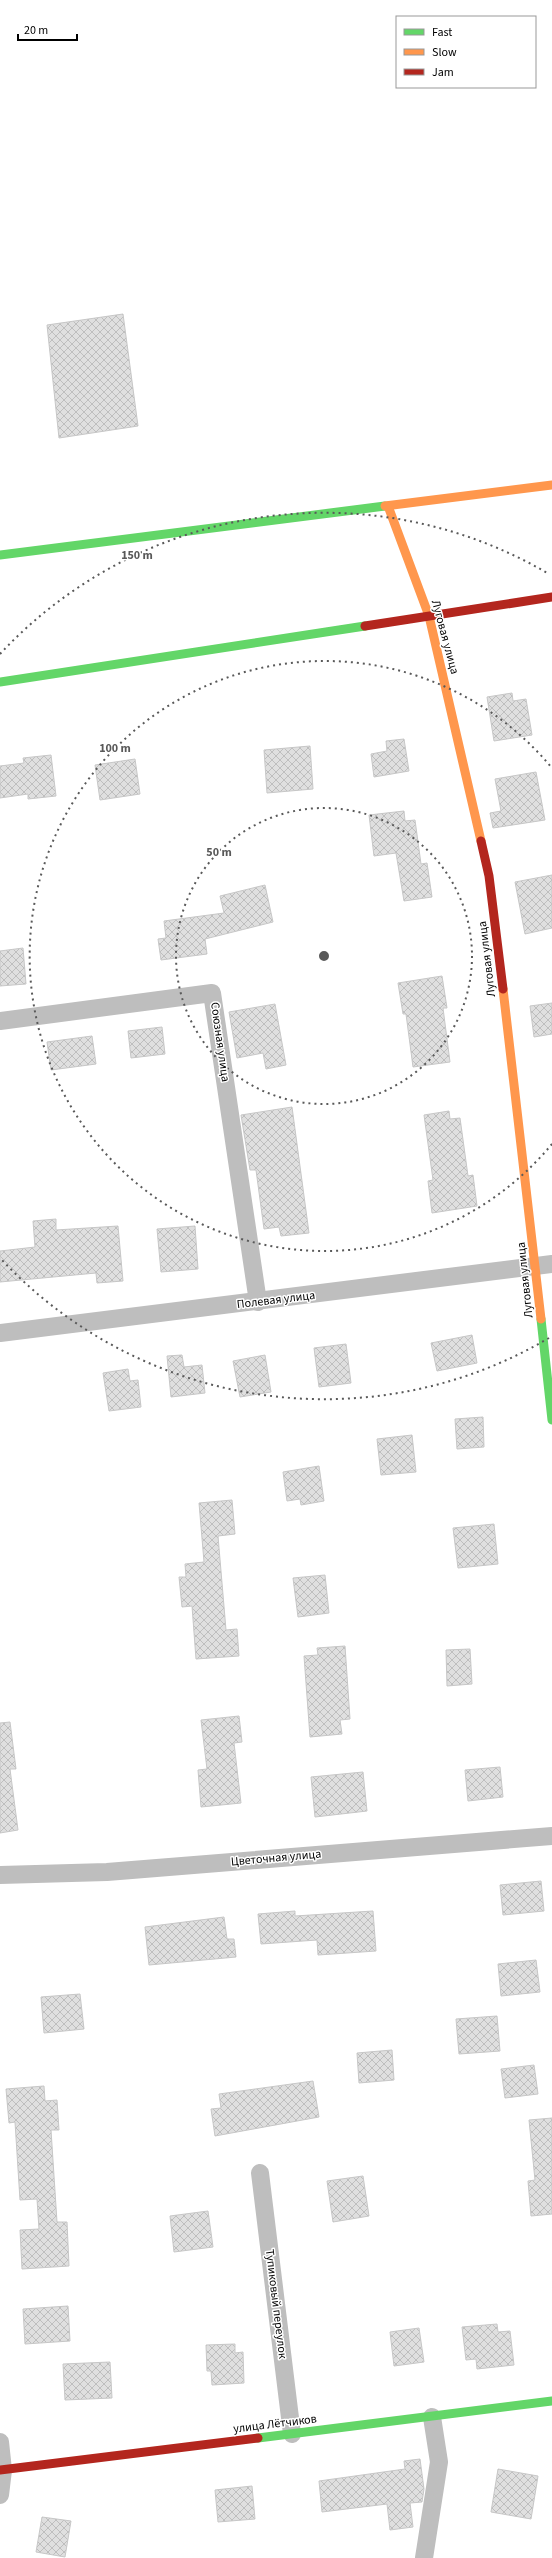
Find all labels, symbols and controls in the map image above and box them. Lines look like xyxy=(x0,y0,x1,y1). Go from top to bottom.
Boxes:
scale bar xyxy=(18,16,77,42)
legend xyxy=(396,16,536,88)
text: 20 m xyxy=(24,22,48,39)
text: Fast xyxy=(432,24,452,41)
text: Slow xyxy=(432,44,457,61)
text: Jam xyxy=(432,64,454,81)
text: 150 m xyxy=(121,547,153,564)
street label: Луговая улица xyxy=(427,598,463,676)
text: 100 m xyxy=(99,740,131,757)
text: 50 m xyxy=(206,844,232,861)
street label: Луговая улица xyxy=(474,920,500,998)
centre of rings xyxy=(317,949,331,963)
street label: Союзная улица xyxy=(206,1001,234,1083)
street label: Луговая улица xyxy=(513,1241,537,1319)
street label: Полевая улица xyxy=(236,1287,316,1313)
street label: Цветочная улица xyxy=(230,1846,322,1870)
street label: Тупиковый переулок xyxy=(261,2248,291,2360)
street label: улица Лётчиков xyxy=(232,2410,318,2438)

